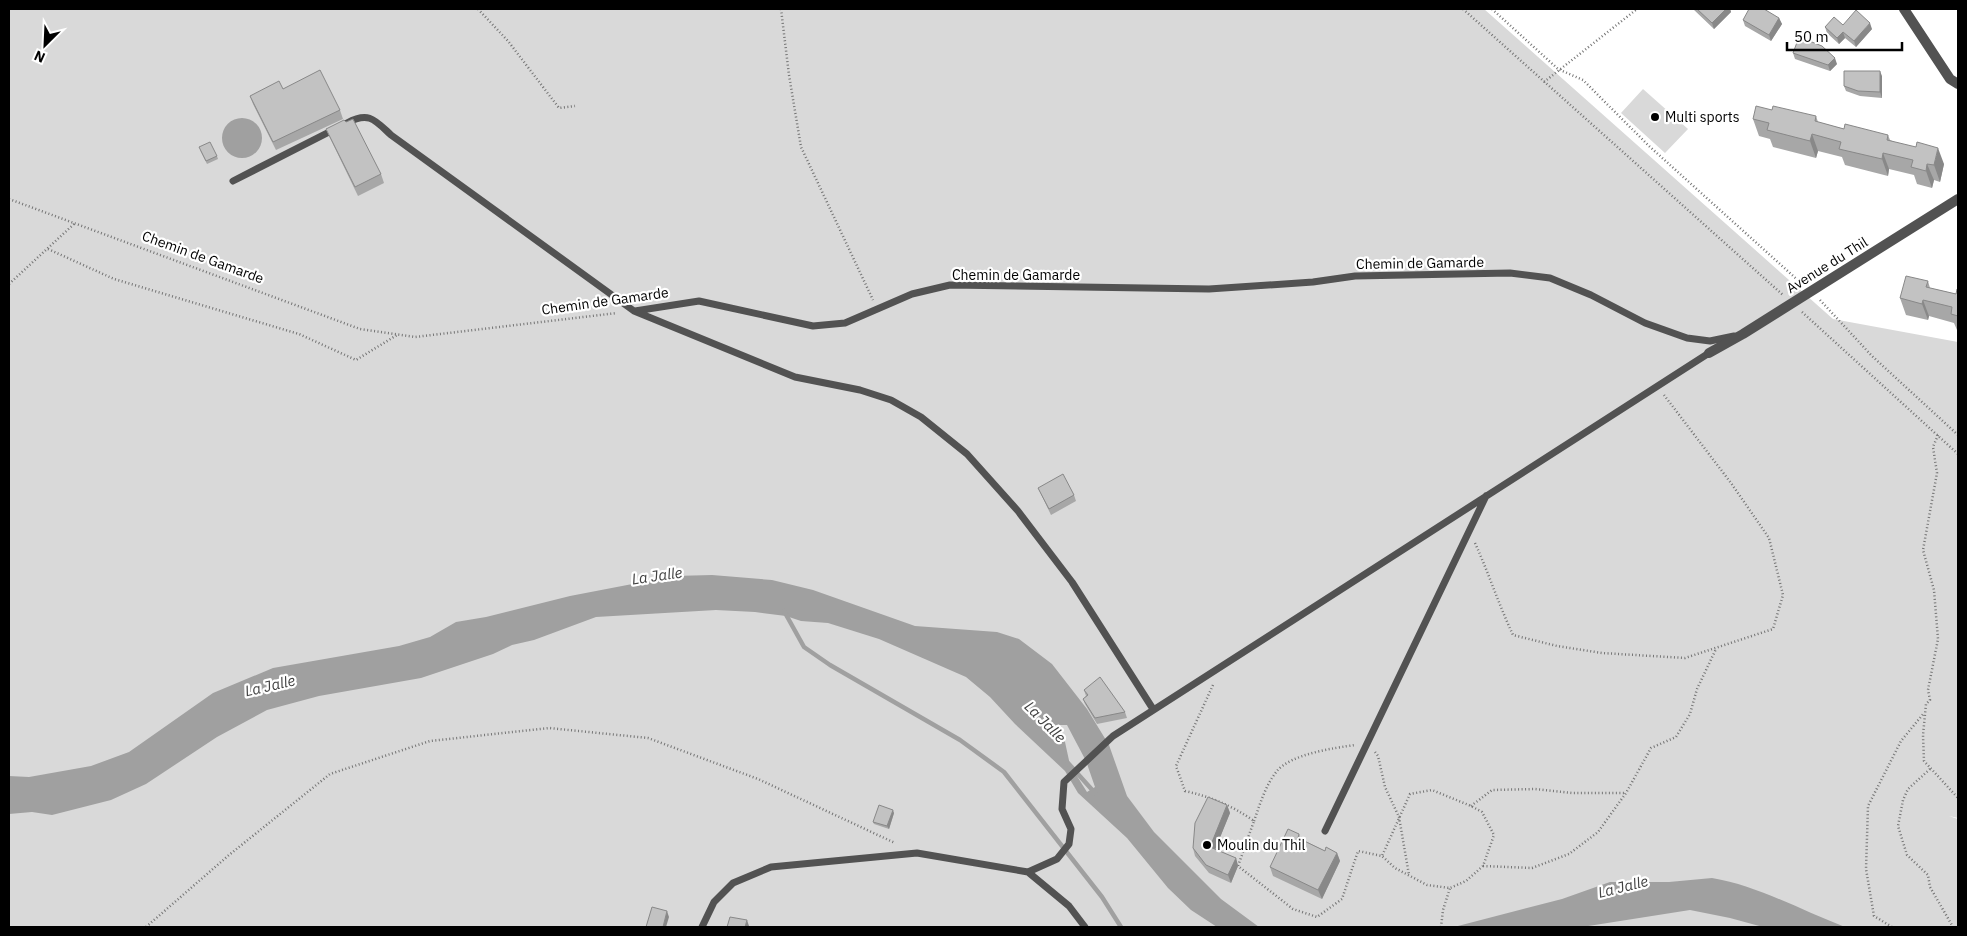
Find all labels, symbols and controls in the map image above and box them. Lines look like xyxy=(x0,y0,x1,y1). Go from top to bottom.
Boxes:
north arrow xyxy=(20,20,70,70)
scale bar xyxy=(1787,20,1902,52)
text: 50 m xyxy=(1794,27,1829,46)
text: N xyxy=(31,47,48,67)
place label: Multi sports xyxy=(1665,108,1740,126)
marker: Multi sports xyxy=(1649,111,1661,123)
street label: Chemin de Gamarde xyxy=(140,227,267,287)
street label: Avenue du Thil xyxy=(1783,233,1871,297)
street label: Chemin de Gamarde xyxy=(1356,253,1485,273)
street label: Chemin de Gamarde xyxy=(952,266,1080,284)
street label: Chemin de Gamarde xyxy=(540,283,670,319)
water label: La Jalle xyxy=(630,563,684,588)
water label: La Jalle xyxy=(243,670,297,701)
water label: La Jalle xyxy=(1021,697,1070,747)
place label: Moulin du Thil xyxy=(1217,836,1306,854)
marker: Moulin du Thil xyxy=(1201,839,1213,851)
water label: La Jalle xyxy=(1596,871,1650,902)

